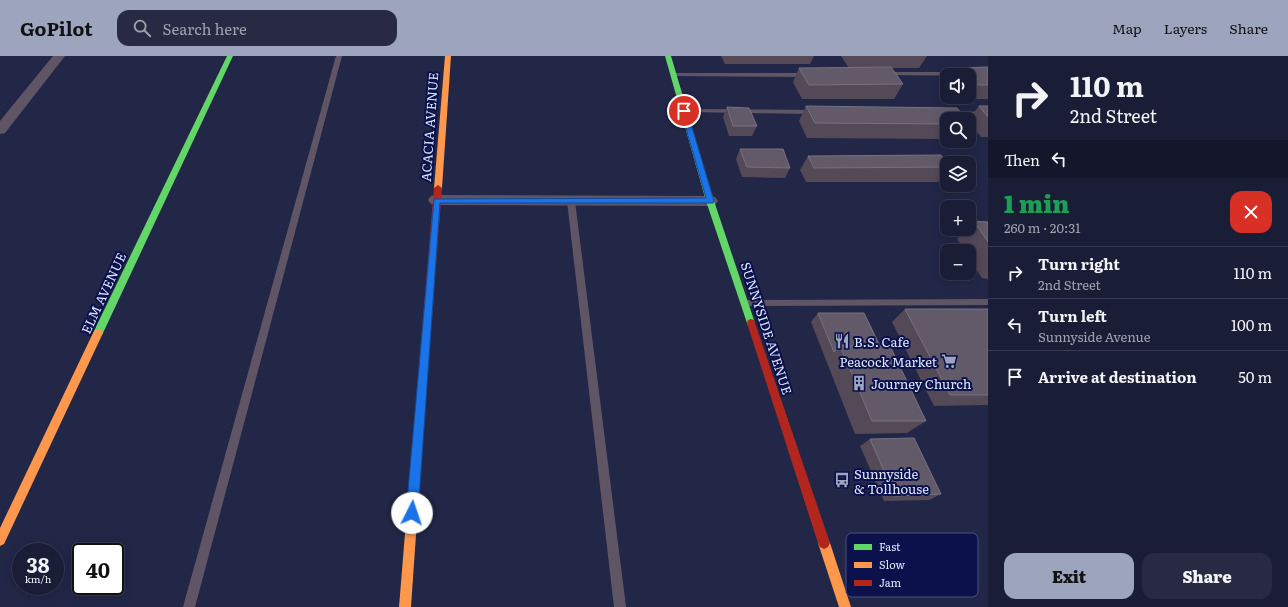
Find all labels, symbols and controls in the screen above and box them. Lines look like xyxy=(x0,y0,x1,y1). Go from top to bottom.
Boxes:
search box xyxy=(117,10,397,46)
text: GoPilot xyxy=(20,14,93,42)
icon: search xyxy=(131,17,153,39)
text: Search here xyxy=(163,17,247,40)
text: Map xyxy=(1112,18,1142,38)
text: Layers xyxy=(1164,18,1207,38)
text: Share xyxy=(1229,18,1268,38)
text: 110 m xyxy=(1070,64,1144,106)
map controls xyxy=(940,68,976,280)
button: sound xyxy=(940,68,976,104)
street label: ACACIA AVENUE xyxy=(416,72,442,182)
icon: right xyxy=(1004,72,1056,124)
pin xyxy=(667,94,701,128)
icon: arrive xyxy=(673,100,695,122)
text: 2nd Street xyxy=(1070,102,1157,129)
button: search xyxy=(940,112,976,148)
text: Then xyxy=(1004,148,1040,171)
icon: left xyxy=(1048,148,1070,170)
button: layers xyxy=(940,156,976,192)
text: 1 min xyxy=(1004,185,1069,220)
button: close xyxy=(1230,191,1272,233)
button: + xyxy=(940,200,976,236)
text: 260 m · 20:31 xyxy=(1004,218,1080,237)
button: − xyxy=(940,244,976,280)
street label: ELM AVENUE xyxy=(76,249,130,337)
text: Turn right xyxy=(1038,252,1120,275)
street label: SUNNYSIDE AVENUE xyxy=(737,259,797,397)
text: 110 m xyxy=(1234,261,1272,284)
icon: right xyxy=(1004,262,1026,284)
text: 2nd Street xyxy=(1038,275,1101,294)
text: Turn left xyxy=(1038,304,1107,327)
text: 100 m xyxy=(1231,313,1272,336)
icon: left xyxy=(1004,314,1026,336)
text: Sunnyside Avenue xyxy=(1038,327,1150,346)
restaurant icon: B.S. Cafe xyxy=(833,332,851,350)
place label: B.S. Cafe xyxy=(854,332,909,351)
place label: Peacock Market xyxy=(839,352,938,371)
supermarket icon: Peacock Market xyxy=(940,352,958,370)
text: Arrive at destination xyxy=(1038,365,1197,388)
text: 50 m xyxy=(1238,365,1272,388)
icon: arrive xyxy=(1004,366,1026,388)
building icon: Journey Church xyxy=(850,374,868,392)
place label: Journey Church xyxy=(871,374,972,393)
place label: Sunnyside & Tollhouse xyxy=(854,464,929,498)
bus stop icon: Sunnyside & Tollhouse xyxy=(833,471,851,489)
position arrow xyxy=(391,492,433,534)
legend xyxy=(846,533,978,597)
text: Fast xyxy=(879,538,901,554)
speed limit sign: 40 xyxy=(72,543,124,595)
text: 38 xyxy=(27,549,49,579)
button: Exit xyxy=(1004,553,1134,599)
button: Share xyxy=(1142,553,1272,599)
text: Slow xyxy=(879,556,905,572)
text: km/h xyxy=(25,571,51,586)
text: Jam xyxy=(879,574,902,590)

